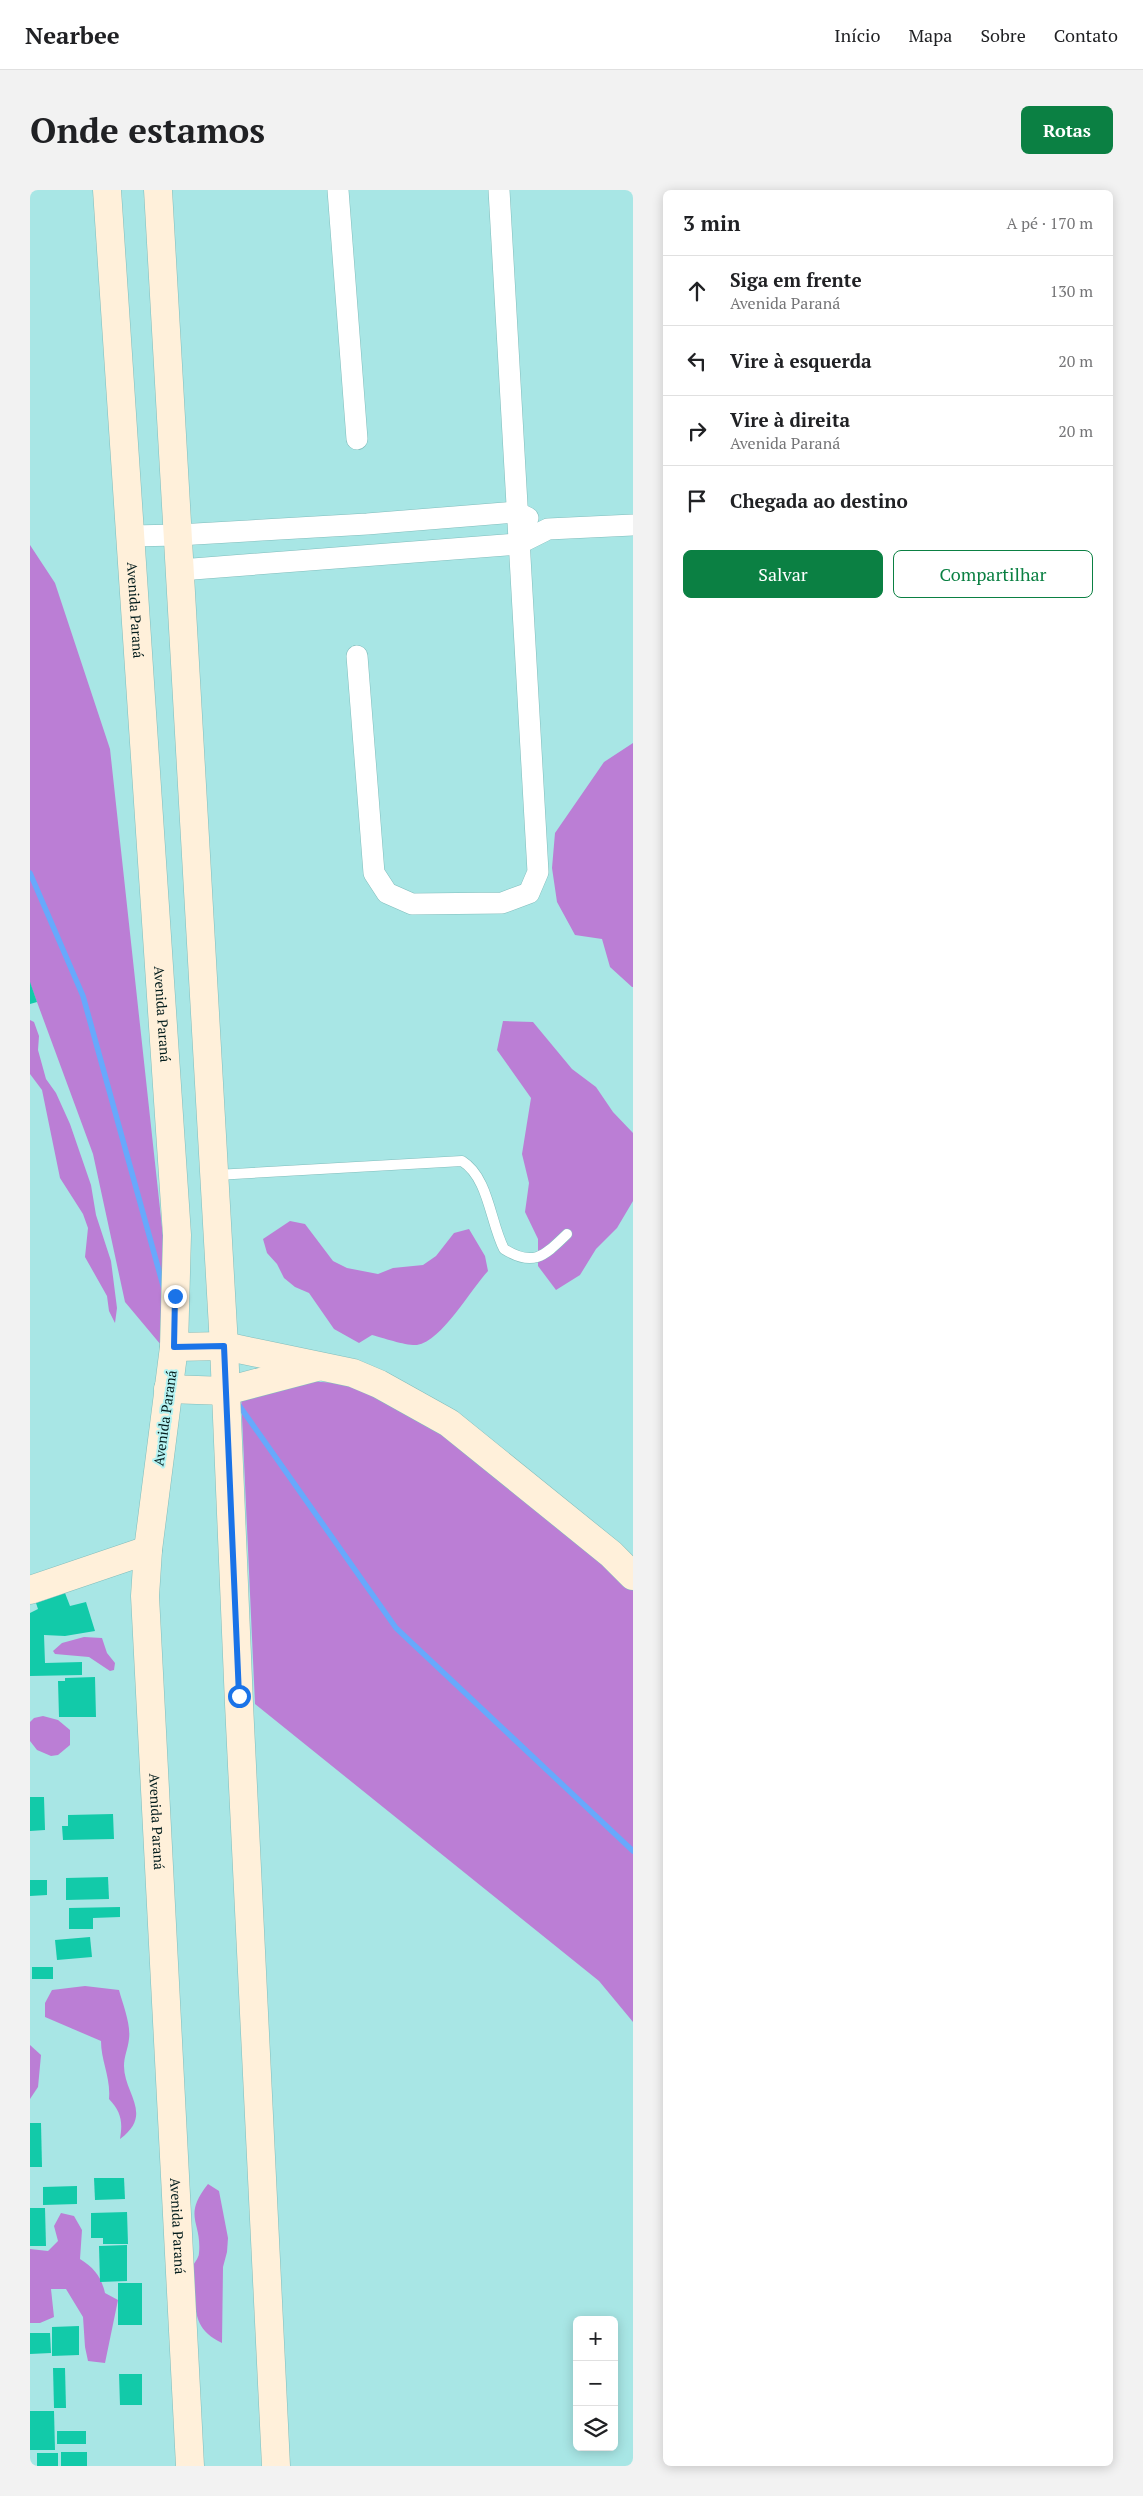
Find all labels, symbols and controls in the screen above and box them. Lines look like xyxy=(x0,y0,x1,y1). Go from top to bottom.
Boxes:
text: Nearbee xyxy=(25,19,120,51)
text: Início xyxy=(834,23,880,47)
text: Mapa xyxy=(908,23,952,47)
text: Sobre xyxy=(980,23,1026,47)
text: Contato xyxy=(1054,23,1118,47)
button: Rotas xyxy=(1021,106,1113,154)
text: Onde estamos xyxy=(30,107,265,153)
text: 3 min xyxy=(683,209,740,237)
text: A pé · 170 m xyxy=(1006,212,1093,234)
text: Siga em frente xyxy=(730,267,862,292)
icon: ahead xyxy=(683,277,711,305)
text: 130 m xyxy=(1050,280,1093,302)
text: Avenida Paraná xyxy=(730,292,840,314)
icon: left xyxy=(683,347,711,375)
text: Vire à esquerda xyxy=(730,348,872,373)
text: 20 m xyxy=(1058,350,1093,372)
text: Vire à direita xyxy=(730,407,850,432)
icon: right xyxy=(683,417,711,445)
text: 20 m xyxy=(1058,420,1093,442)
text: Avenida Paraná xyxy=(730,432,840,454)
icon: arrive xyxy=(683,487,711,515)
text: Chegada ao destino xyxy=(730,488,908,513)
button: Salvar xyxy=(683,550,883,598)
button: Compartilhar xyxy=(893,550,1093,598)
street label: Avenida Paraná xyxy=(123,561,148,659)
street label: Avenida Paraná xyxy=(150,965,175,1063)
route end xyxy=(164,1285,187,1308)
street label: Avenida Paraná xyxy=(148,1369,181,1467)
route start xyxy=(228,1685,251,1708)
street label: Avenida Paraná xyxy=(145,1773,169,1870)
street label: Avenida Paraná xyxy=(166,2177,190,2275)
map controls xyxy=(573,2316,618,2451)
button: + xyxy=(573,2316,618,2361)
button: − xyxy=(573,2361,618,2406)
button: layers xyxy=(573,2406,618,2451)

